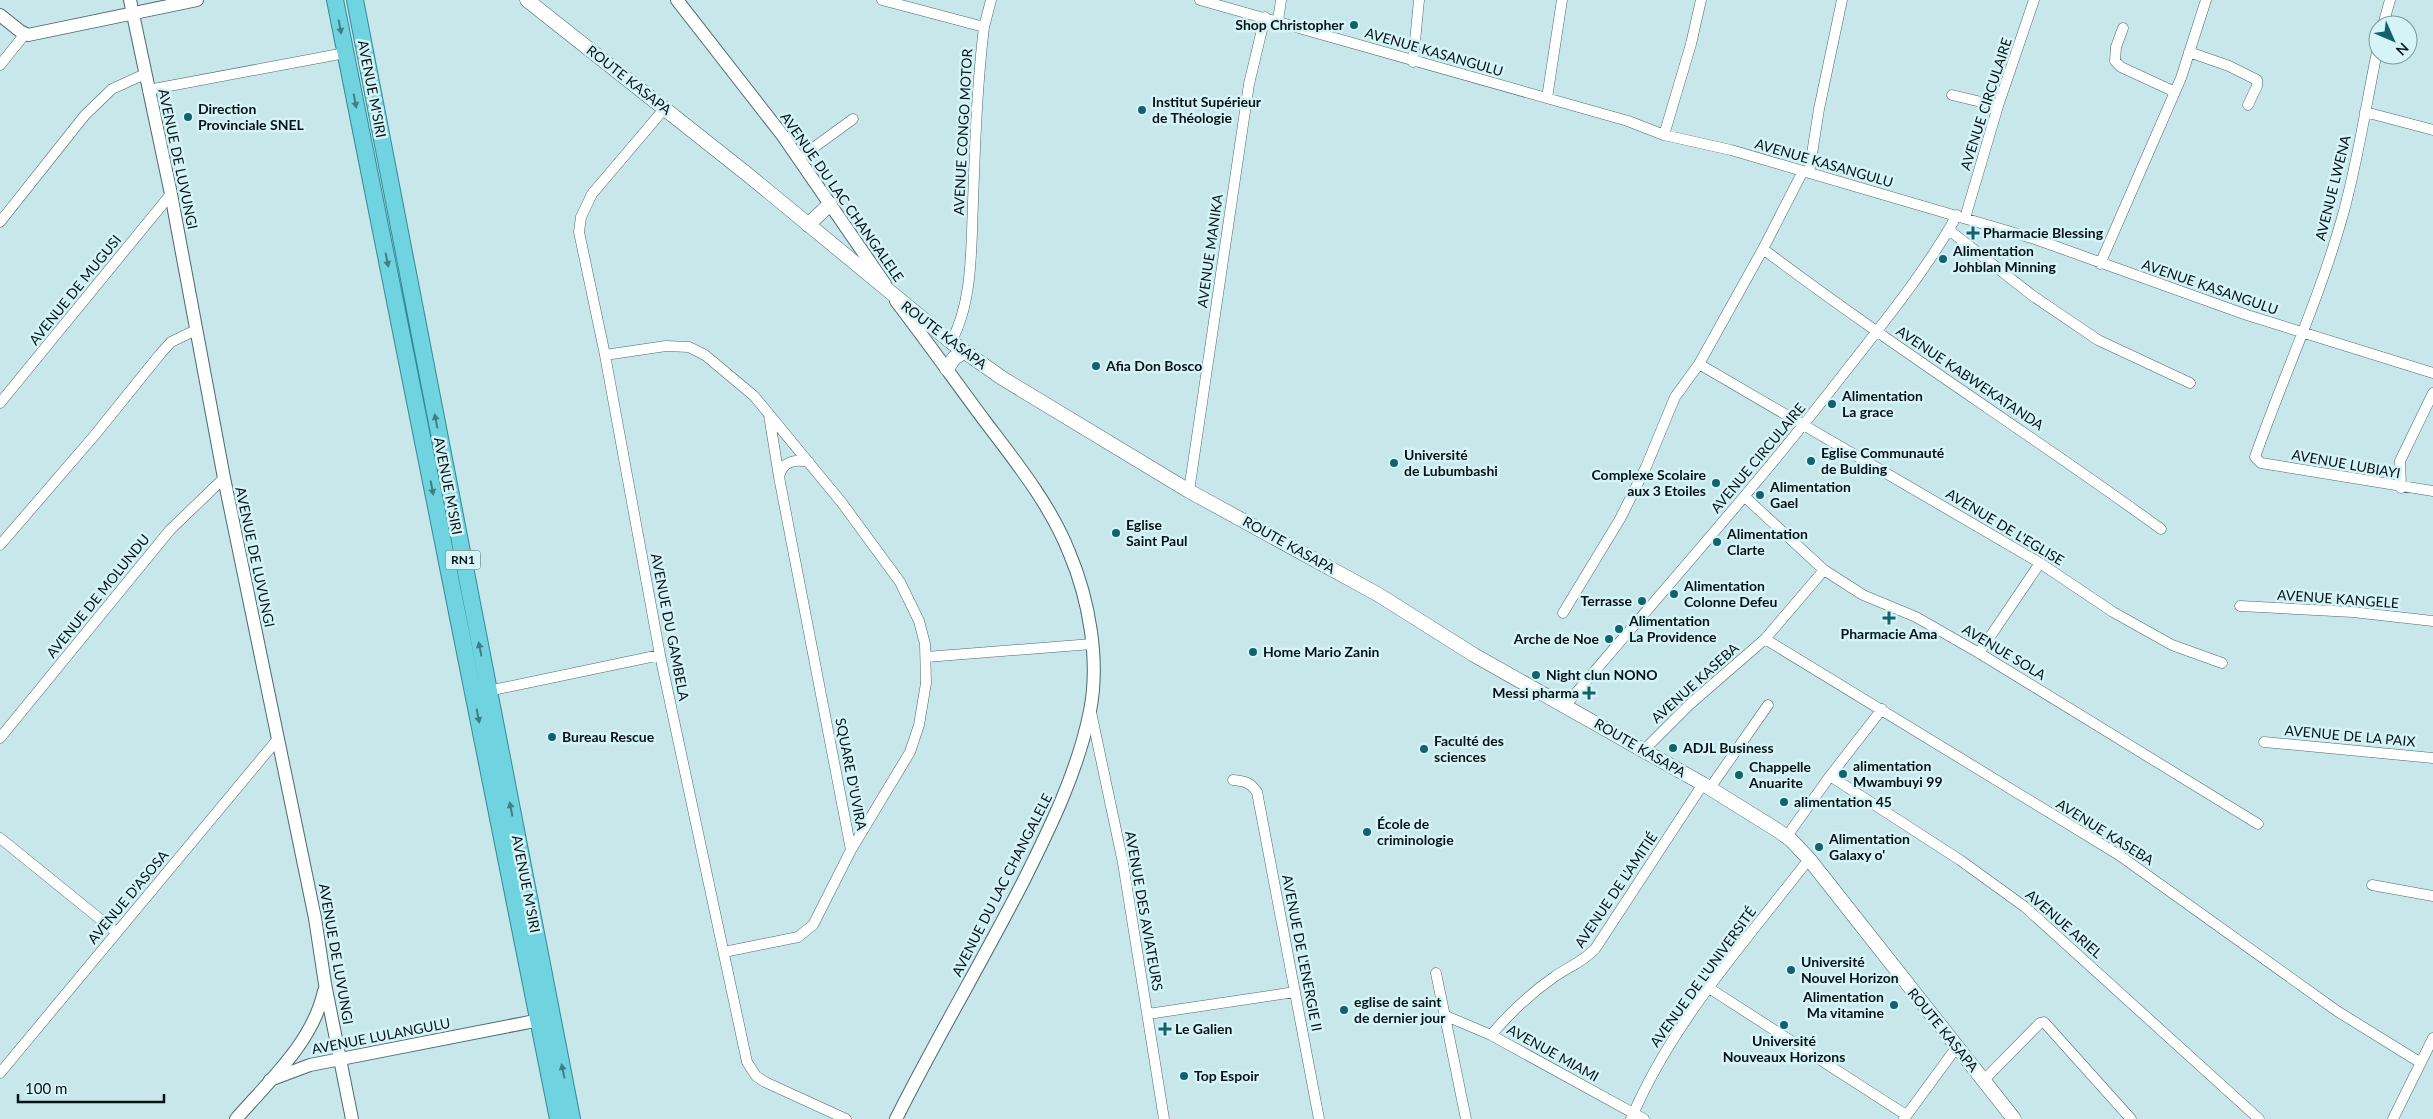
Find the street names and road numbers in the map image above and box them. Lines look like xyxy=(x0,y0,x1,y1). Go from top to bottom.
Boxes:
street label: AVENUE KASANGULU xyxy=(1363,24,1505,79)
street label: AVENUE CIRCULAIRE xyxy=(1956,36,2015,172)
street label: AVENUE M'SIRI xyxy=(355,39,390,139)
street label: ROUTE KASAPA xyxy=(584,41,676,118)
street label: AVENUE CONGO MOTOR xyxy=(950,48,975,216)
street label: AVENUE DE LUVUNGI xyxy=(155,87,202,231)
street label: AVENUE DU LAC CHANGALELE xyxy=(777,109,908,285)
street label: AVENUE LWENA xyxy=(2311,133,2354,242)
street label: AVENUE KASANGULU xyxy=(1753,135,1895,190)
street label: AVENUE MANIKA xyxy=(1193,192,1226,309)
street label: AVENUE DE MUGUSI xyxy=(25,231,124,348)
street label: AVENUE KASANGULU xyxy=(2140,255,2280,318)
street label: ROUTE KASAPA xyxy=(898,297,991,373)
street label: AVENUE KABWEKATANDA xyxy=(1893,322,2048,434)
street label: AVENUE CIRCULAIRE xyxy=(1707,399,1808,516)
street label: AVENUE M'SIRI xyxy=(431,436,466,536)
street label: AVENUE LUBIAYI xyxy=(2290,446,2402,481)
street label: AVENUE DE LUVUNGI xyxy=(232,485,279,629)
street label: AVENUE DE L'EGLISE xyxy=(1943,485,2067,569)
street label: ROUTE KASAPA xyxy=(1240,512,1339,577)
street label: AVENUE DE MOLUNDU xyxy=(42,530,153,661)
road number: RN1 xyxy=(446,550,480,570)
street label: AVENUE DU GAMBELA xyxy=(648,552,693,703)
street label: AVENUE KANGELE xyxy=(2277,586,2399,611)
street label: AVENUE SOLA xyxy=(1959,620,2050,683)
street label: AVENUE KASEBA xyxy=(1647,639,1742,726)
street label: ROUTE KASAPA xyxy=(1591,714,1690,781)
street label: SQUARE D'UVIRA xyxy=(832,716,871,832)
street label: AVENUE DE LA PAIX xyxy=(2284,721,2416,750)
street label: AVENUE DU LAC CHANGALELE xyxy=(948,790,1055,979)
street label: AVENUE KASEBA xyxy=(2053,795,2158,869)
street label: AVENUE DE L'AMITIÉ xyxy=(1571,829,1661,951)
street label: AVENUE DES AVIATEURS xyxy=(1122,830,1167,992)
street label: AVENUE M'SIRI xyxy=(509,834,544,934)
street label: AVENUE D'ASOSA xyxy=(84,846,172,947)
street label: AVENUE DE L'ENERGIE II xyxy=(1279,873,1326,1033)
street label: AVENUE DE LUVUNGI xyxy=(316,882,357,1026)
street label: AVENUE ARIEL xyxy=(2023,886,2106,962)
street label: AVENUE DE L'UNIVERSITÉ xyxy=(1646,903,1759,1050)
street label: ROUTE KASAPA xyxy=(1904,984,1983,1075)
street label: AVENUE LULANGULU xyxy=(310,1014,452,1057)
street label: AVENUE MIAMI xyxy=(1504,1020,1602,1085)

